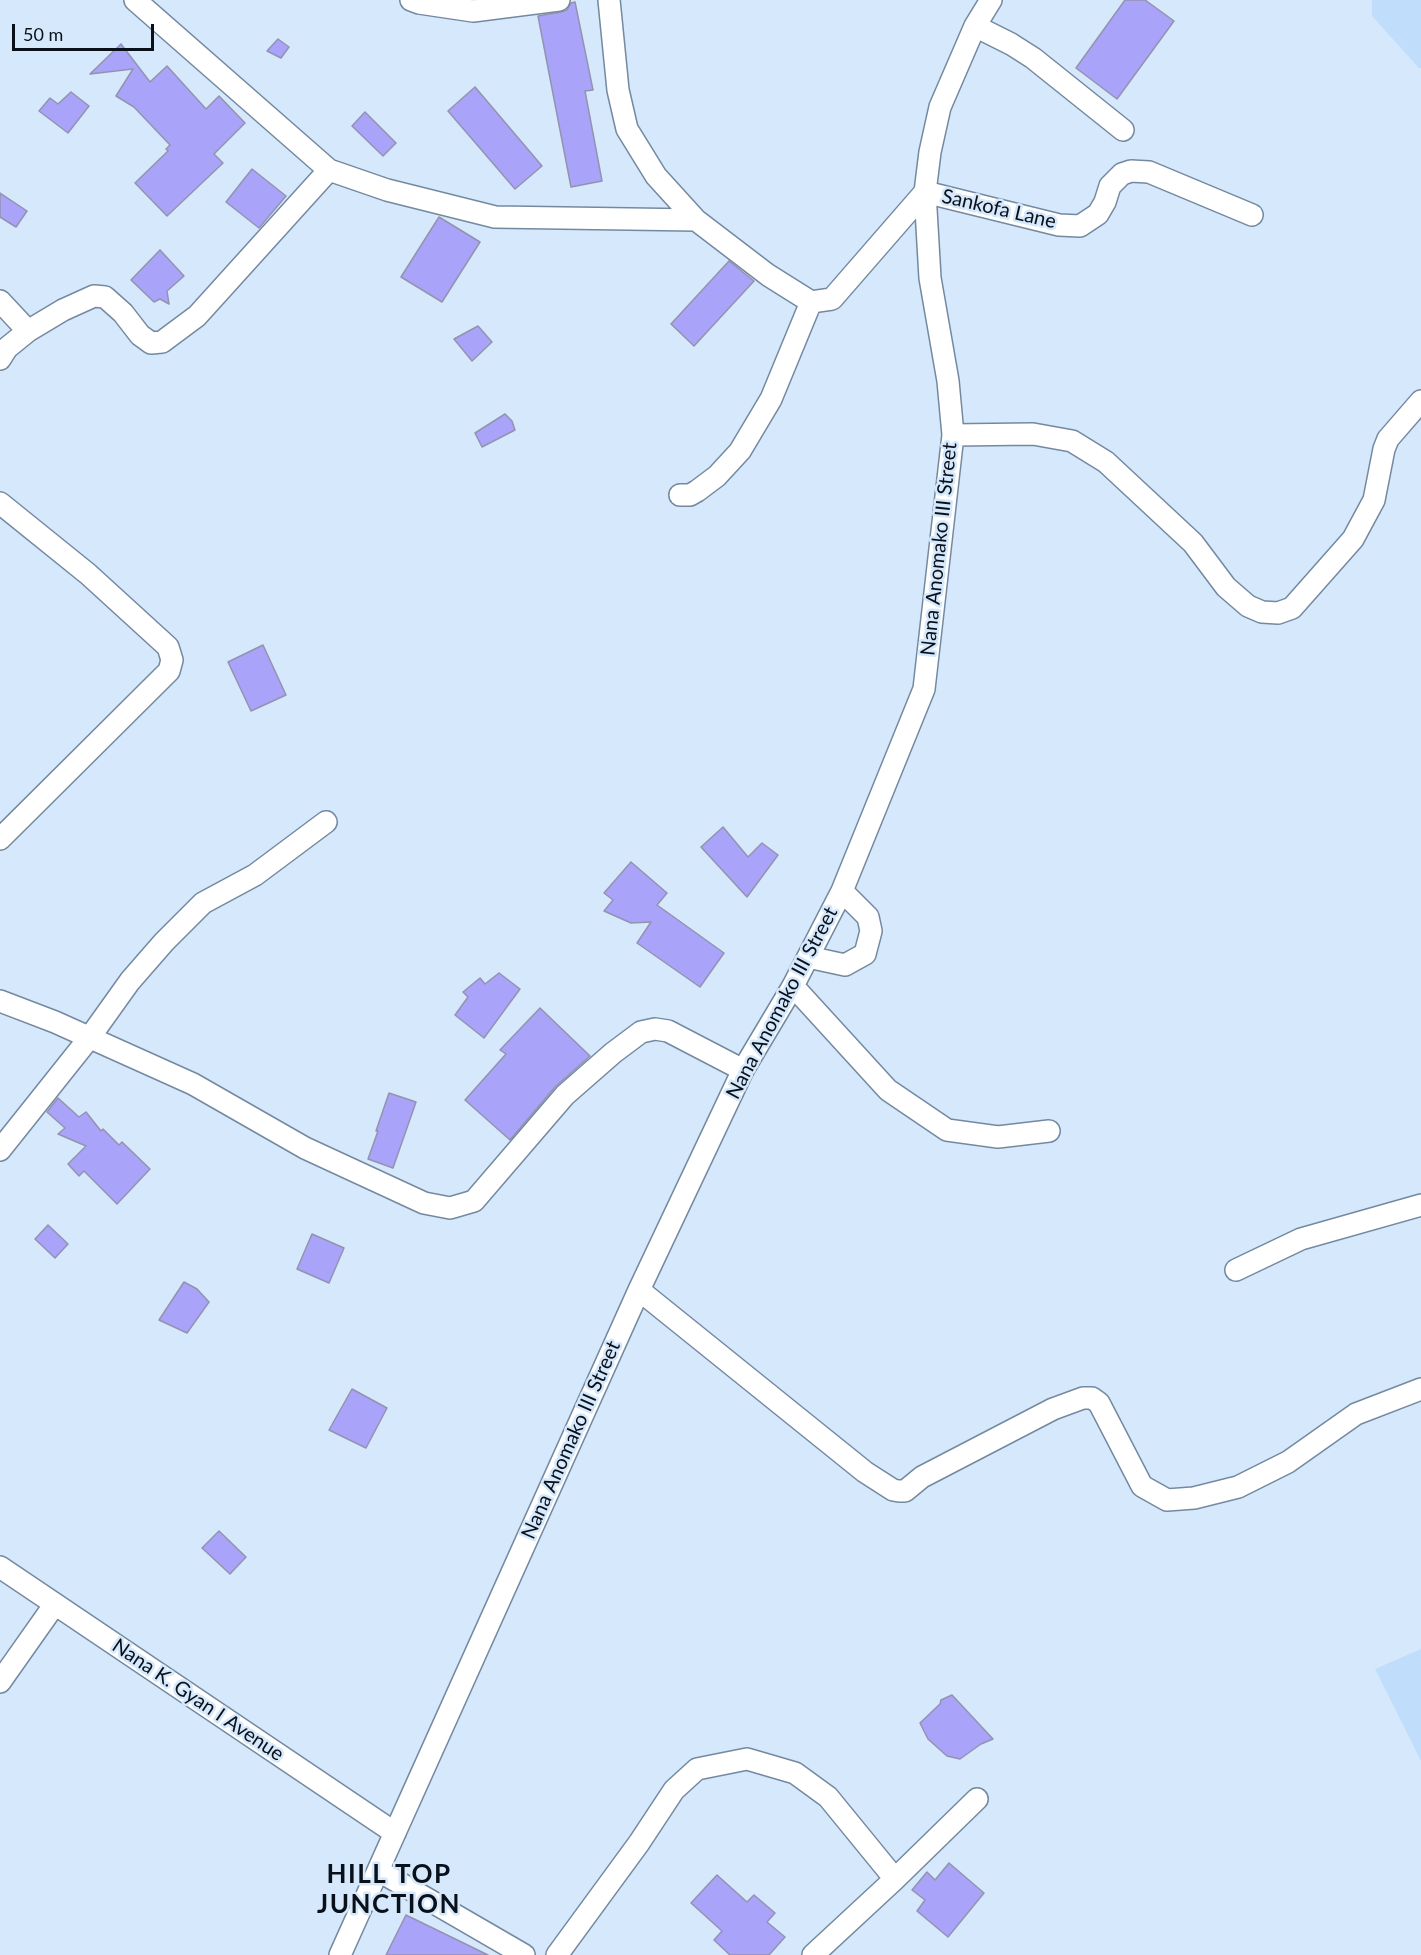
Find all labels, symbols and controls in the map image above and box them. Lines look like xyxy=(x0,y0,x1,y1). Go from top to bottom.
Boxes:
scale bar xyxy=(15,12,158,50)
text: 50 m xyxy=(23,23,63,45)
street label: Sankofa Lane xyxy=(940,184,1058,234)
street label: Nana Anomako III Street xyxy=(916,441,962,657)
street label: Nana Anomako III Street xyxy=(721,903,843,1103)
street label: Nana Anomako III Street xyxy=(516,1337,626,1543)
street label: Nana K. Gyan I Avenue xyxy=(108,1634,288,1766)
district label: HILL TOP JUNCTION xyxy=(317,1859,461,1920)

